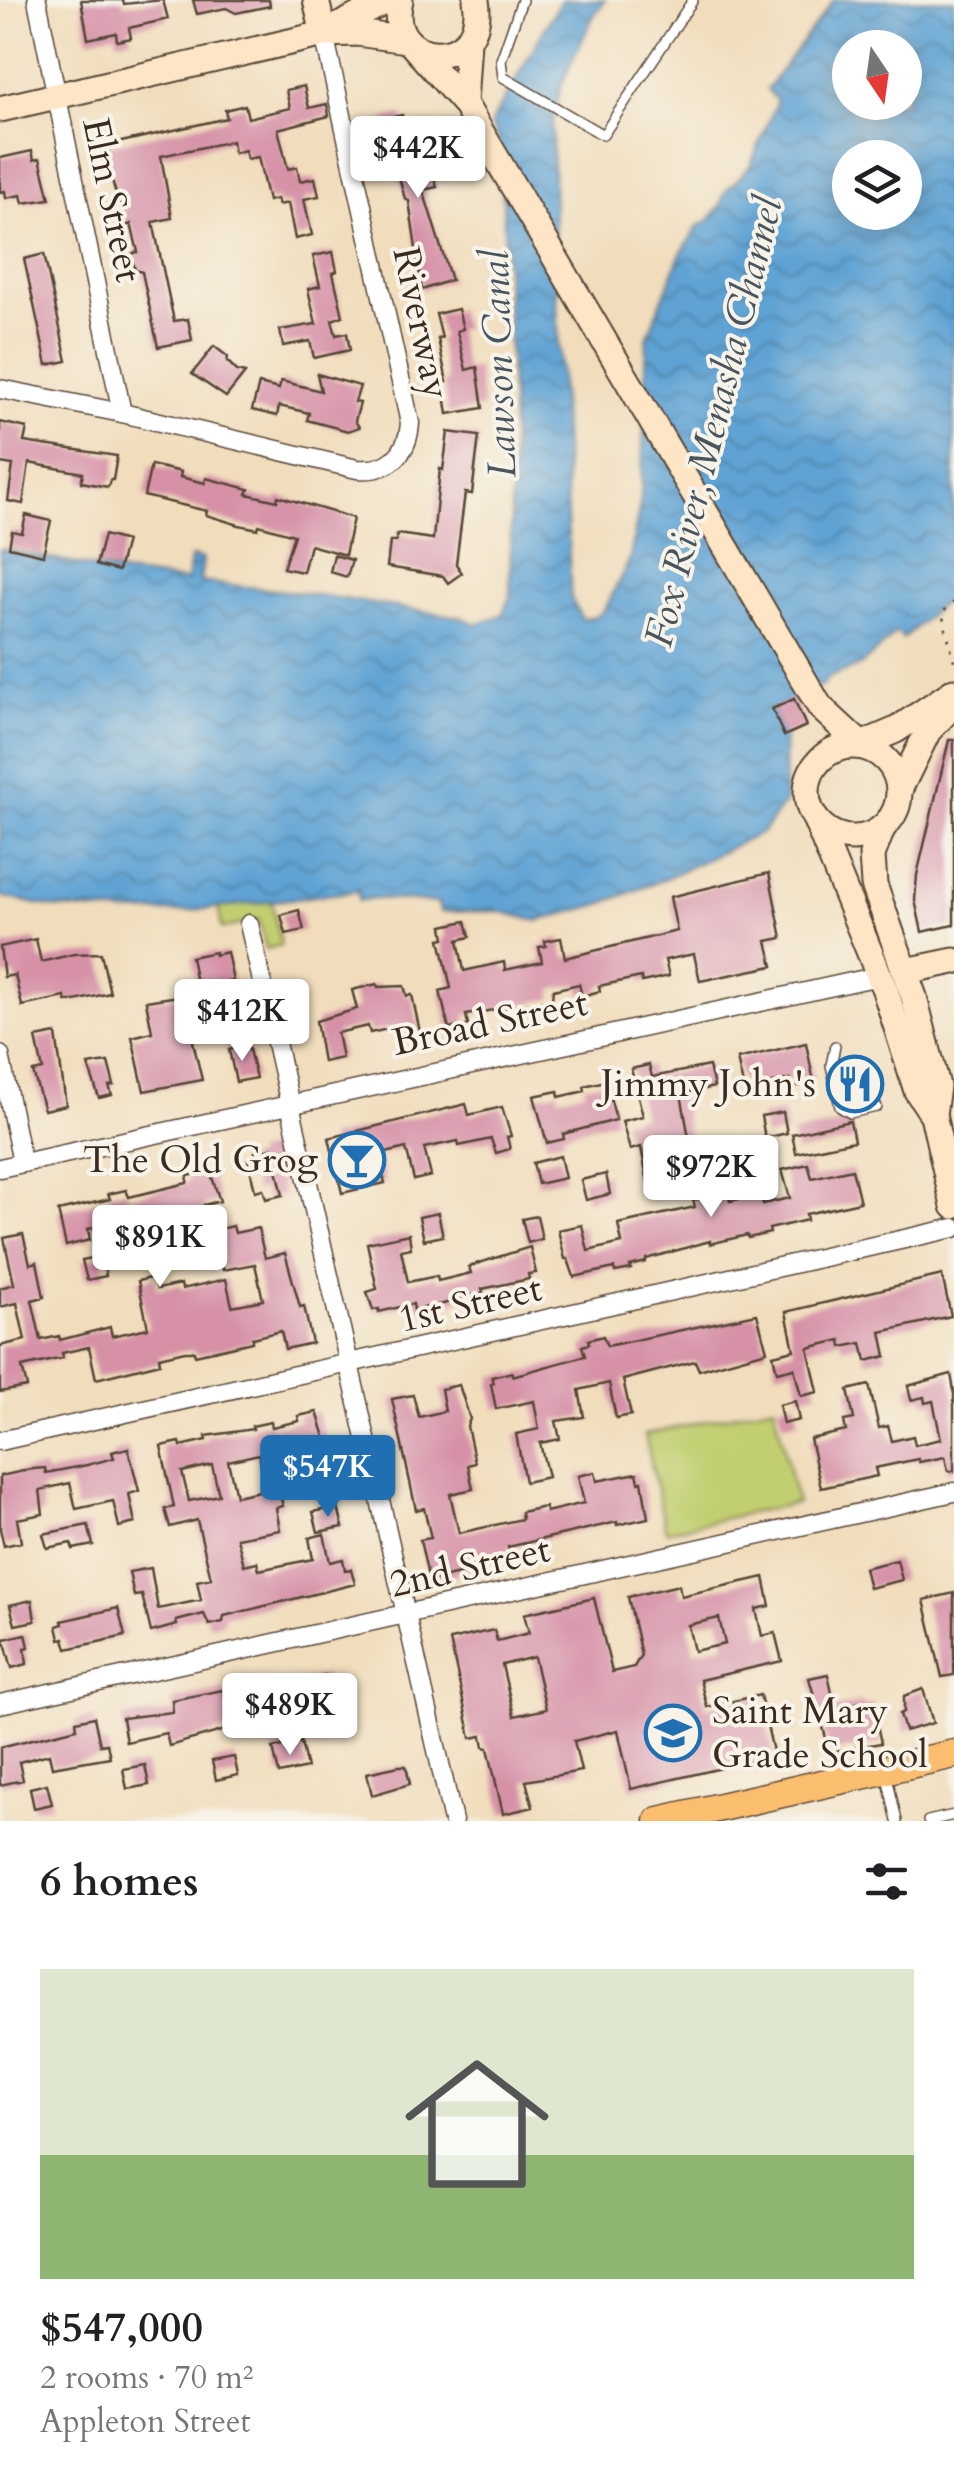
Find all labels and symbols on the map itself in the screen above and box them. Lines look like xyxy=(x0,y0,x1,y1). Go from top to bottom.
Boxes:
north arrow xyxy=(832,30,922,120)
street label: Elm Street xyxy=(69,113,155,287)
pin: $442K xyxy=(348,116,488,201)
water label: Fox River, Menasha Channel xyxy=(632,190,797,652)
street label: Riverway xyxy=(380,242,462,404)
water label: Lawson Canal xyxy=(467,248,530,479)
street label: Broad Street xyxy=(388,977,592,1069)
pin: $412K xyxy=(172,979,312,1064)
restaurant icon: Jimmy John's xyxy=(825,1054,885,1114)
place label: Jimmy John's xyxy=(596,1058,816,1110)
bar icon: The Old Grog xyxy=(327,1130,387,1190)
place label: The Old Grog xyxy=(83,1134,319,1186)
pin: $972K xyxy=(641,1135,781,1220)
pin: $891K xyxy=(90,1205,230,1290)
street label: 1st Street xyxy=(393,1262,547,1346)
pin: $547K xyxy=(258,1435,398,1520)
street label: 2nd Street xyxy=(385,1523,555,1611)
pin: $489K xyxy=(220,1673,360,1758)
place label: Saint Mary Grade School xyxy=(712,1685,928,1781)
school or university icon: Saint Mary Grade School xyxy=(643,1703,703,1763)

